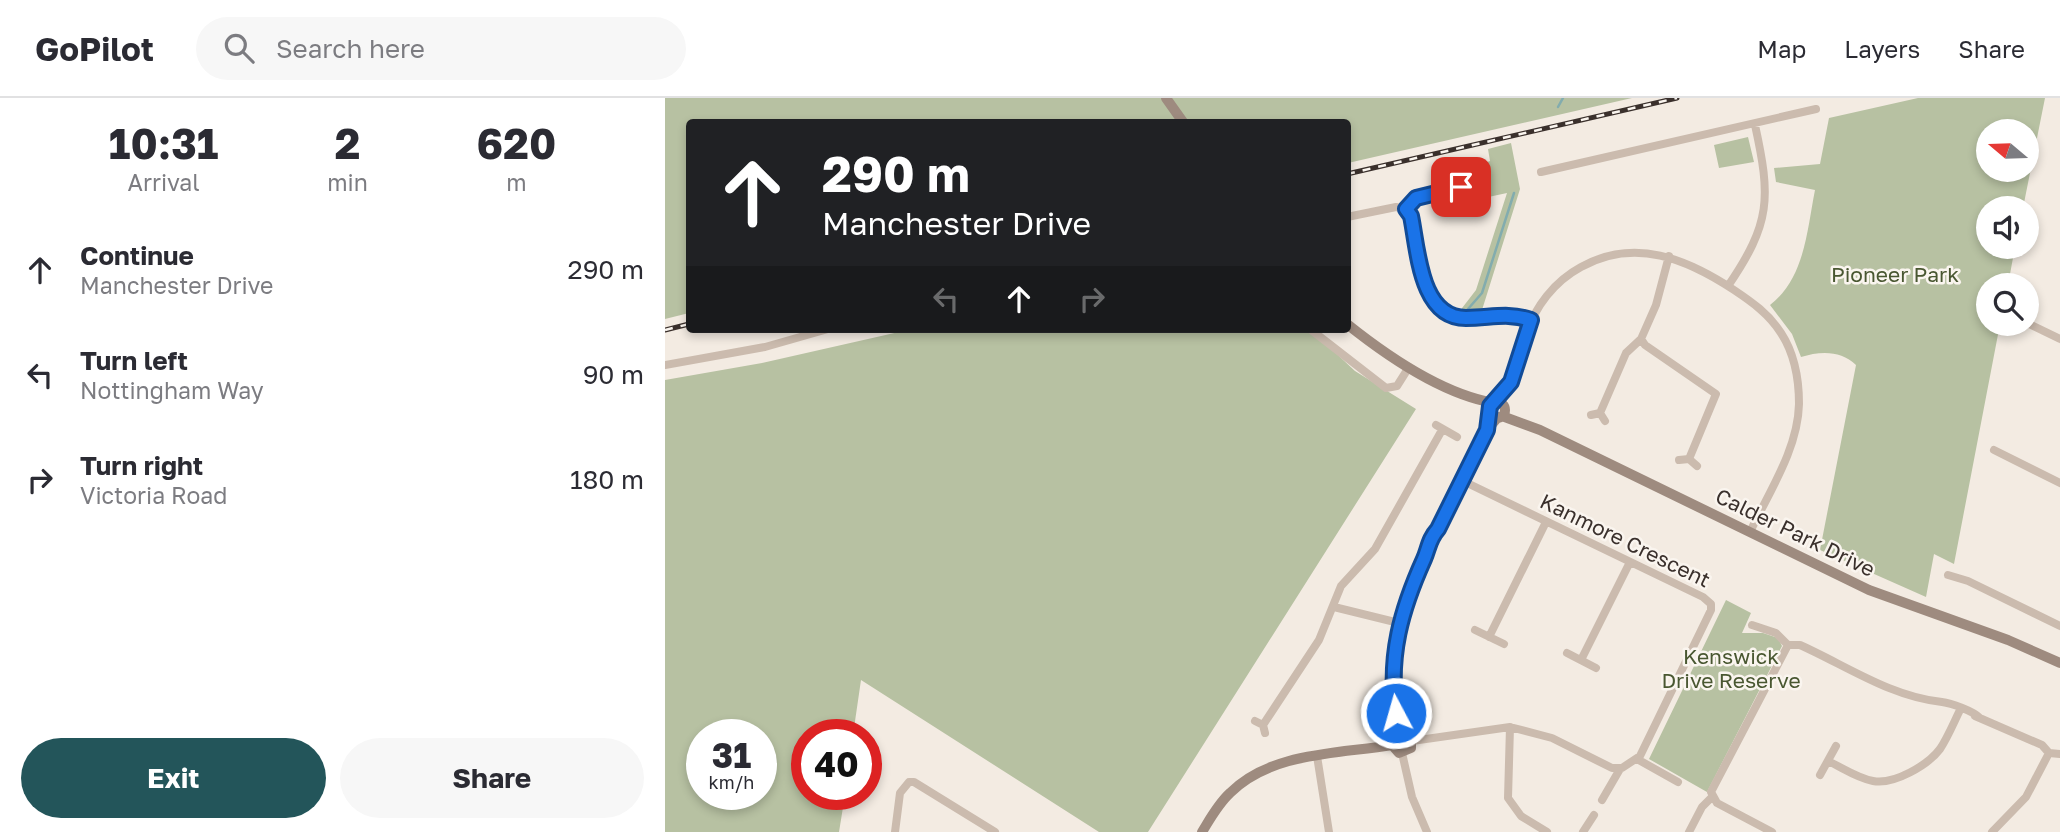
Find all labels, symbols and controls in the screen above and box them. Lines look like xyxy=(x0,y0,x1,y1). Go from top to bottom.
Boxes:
search box xyxy=(196,17,686,80)
text: GoPilot xyxy=(35,29,154,68)
icon: search xyxy=(220,29,258,67)
text: Search here xyxy=(276,33,425,64)
text: Map xyxy=(1757,34,1806,63)
text: Layers xyxy=(1844,34,1920,63)
text: Share xyxy=(1958,34,2025,63)
text: 10:31 xyxy=(109,118,218,168)
text: 2 xyxy=(335,118,360,168)
text: 620 xyxy=(477,118,556,168)
north arrow xyxy=(1976,119,2039,182)
map controls xyxy=(1976,119,2039,336)
text: 290 m xyxy=(822,144,970,203)
icon: ahead xyxy=(707,147,798,238)
pin xyxy=(1431,157,1491,217)
text: Arrival xyxy=(128,168,200,196)
text: min xyxy=(327,168,368,196)
text: m xyxy=(506,168,527,196)
icon: arrive xyxy=(1442,168,1480,206)
button: sound xyxy=(1976,196,2039,259)
text: Manchester Drive xyxy=(822,204,1091,242)
text: Continue xyxy=(80,240,194,271)
icon: ahead xyxy=(21,251,59,289)
text: 290 m xyxy=(568,254,644,285)
park label: Pioneer Park xyxy=(1831,261,1959,287)
text: Manchester Drive xyxy=(80,271,273,299)
button: search xyxy=(1976,273,2039,336)
icon: left xyxy=(927,280,965,318)
icon: ahead xyxy=(1000,280,1038,318)
icon: right xyxy=(1073,280,1111,318)
text: Turn left xyxy=(80,345,188,376)
icon: left xyxy=(21,356,59,394)
text: 90 m xyxy=(583,359,644,390)
text: Nottingham Way xyxy=(80,376,264,404)
text: Turn right xyxy=(80,450,203,481)
icon: right xyxy=(21,461,59,499)
text: 180 m xyxy=(570,464,644,495)
text: Victoria Road xyxy=(80,481,227,509)
street label: Calder Park Drive xyxy=(1712,482,1879,582)
street label: Kanmore Crescent xyxy=(1536,488,1715,593)
park label: Kenswick Drive Reserve xyxy=(1661,643,1801,693)
position arrow xyxy=(1359,676,1433,750)
speed limit sign: 40 xyxy=(791,719,882,810)
text: 31 xyxy=(712,734,751,776)
button: Exit xyxy=(21,738,326,818)
button: Share xyxy=(340,738,644,818)
text: km/h xyxy=(709,771,754,793)

